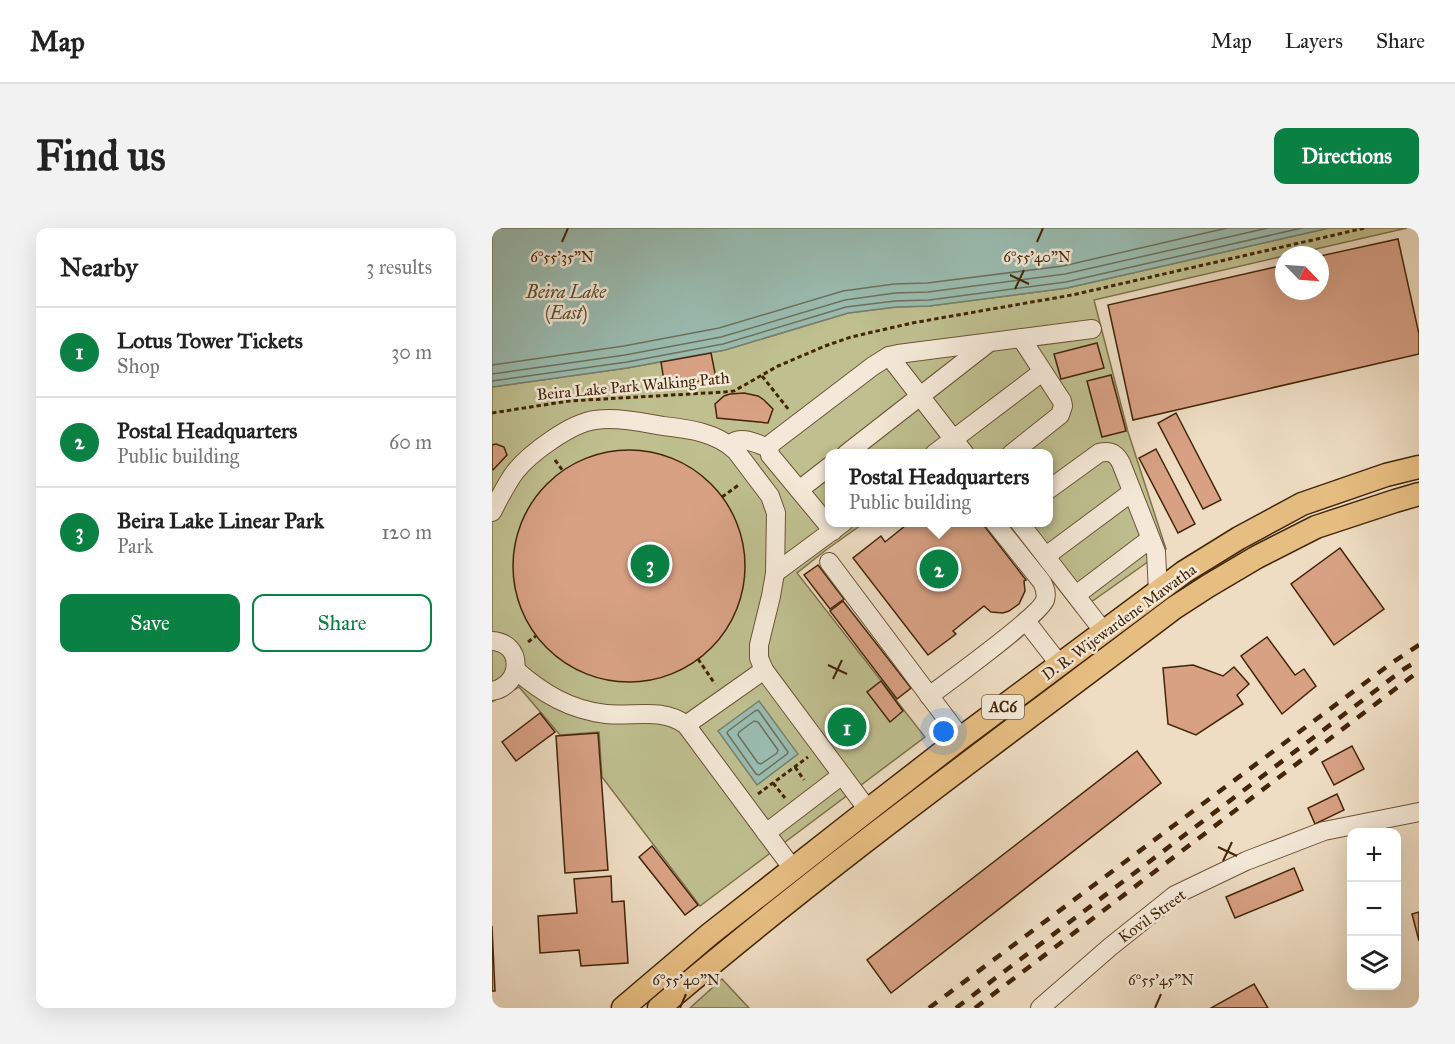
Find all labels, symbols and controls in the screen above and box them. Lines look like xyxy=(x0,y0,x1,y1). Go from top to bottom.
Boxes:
text: Map xyxy=(30,24,85,59)
text: Map xyxy=(1211,28,1252,54)
text: Layers xyxy=(1285,28,1343,54)
text: Share xyxy=(1376,28,1425,54)
button: Directions xyxy=(1274,128,1419,184)
text: Find us xyxy=(36,130,166,182)
north arrow xyxy=(1275,246,1329,300)
text: 6°55'35"N xyxy=(530,248,594,266)
text: 6°55'40"N xyxy=(1003,248,1071,266)
text: Nearby xyxy=(60,251,138,283)
text: 3 results xyxy=(366,255,432,279)
water label: Beira Lake (East) xyxy=(525,281,607,325)
text: Lotus Tower Tickets xyxy=(117,327,303,354)
text: 1 xyxy=(76,340,83,364)
text: 30 m xyxy=(391,340,432,364)
text: Shop xyxy=(117,354,160,378)
street label: Beira Lake Park Walking Path xyxy=(536,368,730,405)
text: Postal Headquarters xyxy=(117,417,297,444)
text: 2 xyxy=(75,430,84,454)
text: 60 m xyxy=(389,430,432,454)
text: Public building xyxy=(117,444,239,468)
popup xyxy=(825,449,1053,527)
text: Postal Headquarters xyxy=(849,463,1029,490)
text: Public building xyxy=(849,490,971,514)
text: Beira Lake Linear Park xyxy=(117,507,324,534)
text: 3 xyxy=(76,520,84,544)
text: 120 m xyxy=(381,520,432,544)
text: Park xyxy=(117,534,153,558)
pin: 3 xyxy=(630,542,670,586)
pin: 2 xyxy=(920,546,958,592)
street label: D. R. Wijewardene Mawatha xyxy=(1038,560,1200,684)
button: Save xyxy=(60,594,240,652)
button: Share xyxy=(252,594,432,652)
road number: AC6 xyxy=(982,695,1024,719)
pin: 1 xyxy=(828,704,866,750)
your location xyxy=(929,717,958,746)
map controls xyxy=(1347,828,1401,990)
button: + xyxy=(1347,828,1401,882)
button: − xyxy=(1347,882,1401,936)
street label: Kovil Street xyxy=(1115,885,1190,947)
button: layers xyxy=(1347,936,1401,990)
text: 6°55'40"N xyxy=(652,971,720,989)
text: 6°55'45"N xyxy=(1128,971,1194,989)

